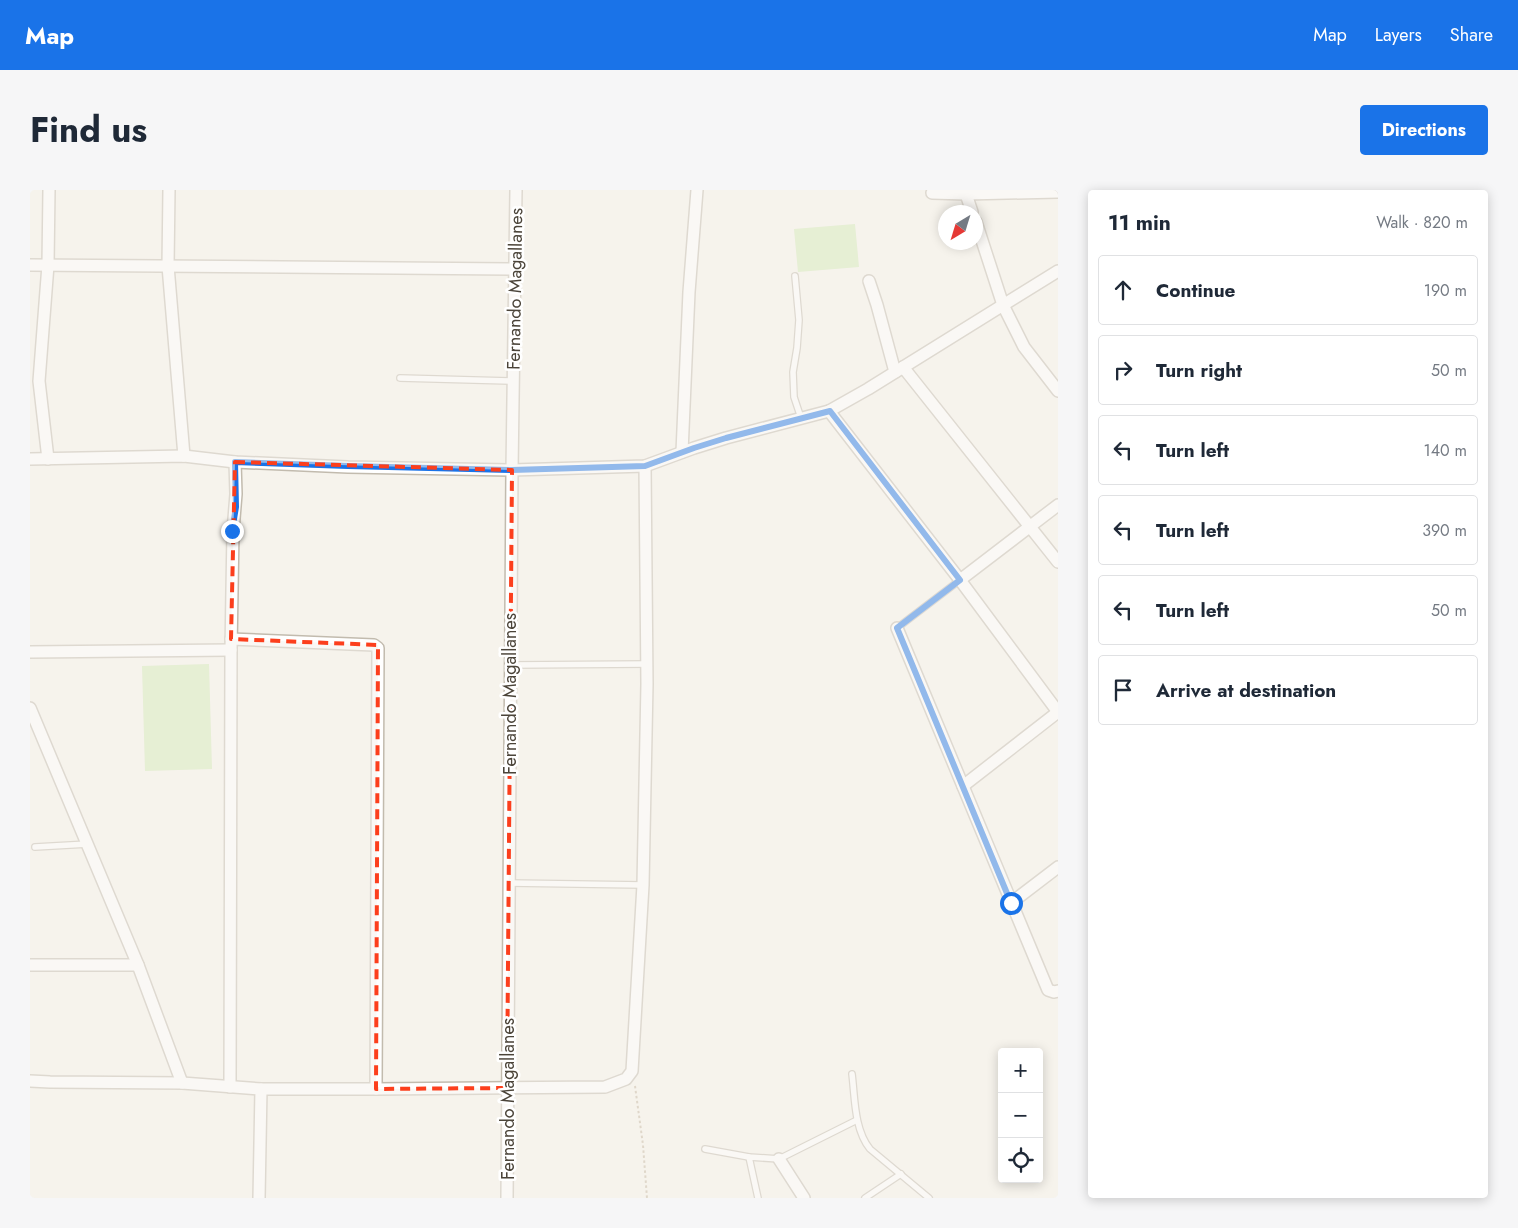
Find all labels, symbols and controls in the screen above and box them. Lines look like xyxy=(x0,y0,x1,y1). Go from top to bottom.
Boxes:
text: Map xyxy=(25,18,74,53)
text: Map xyxy=(1313,22,1347,48)
text: Layers xyxy=(1375,22,1422,48)
text: Share xyxy=(1450,22,1493,48)
text: Find us xyxy=(30,105,147,155)
button: Directions xyxy=(1360,105,1488,155)
north arrow xyxy=(938,205,983,250)
street label: Fernando Magallanes xyxy=(501,208,529,370)
text: 11 min xyxy=(1108,208,1171,238)
text: Walk · 820 m xyxy=(1376,211,1468,234)
icon: ahead xyxy=(1109,276,1137,304)
text: Continue xyxy=(1156,277,1235,304)
text: 190 m xyxy=(1424,279,1467,302)
icon: right xyxy=(1109,356,1137,384)
text: Turn right xyxy=(1156,357,1242,384)
text: 50 m xyxy=(1431,359,1467,382)
icon: left xyxy=(1109,436,1137,464)
text: Turn left xyxy=(1156,437,1229,464)
text: 140 m xyxy=(1424,439,1467,462)
icon: left xyxy=(1109,516,1137,544)
text: Turn left xyxy=(1156,517,1229,544)
text: 390 m xyxy=(1422,519,1467,542)
route end xyxy=(221,520,244,543)
icon: left xyxy=(1109,596,1137,624)
text: Turn left xyxy=(1156,597,1229,624)
text: 50 m xyxy=(1431,599,1467,622)
street label: Fernando Magallanes xyxy=(497,613,523,775)
icon: arrive xyxy=(1109,676,1137,704)
text: Arrive at destination xyxy=(1156,677,1336,704)
route start xyxy=(1000,892,1023,915)
street label: Fernando Magallanes xyxy=(495,1018,521,1180)
map controls xyxy=(998,1048,1043,1183)
button: + xyxy=(998,1048,1043,1093)
button: − xyxy=(998,1093,1043,1138)
button: locate xyxy=(998,1138,1043,1183)

